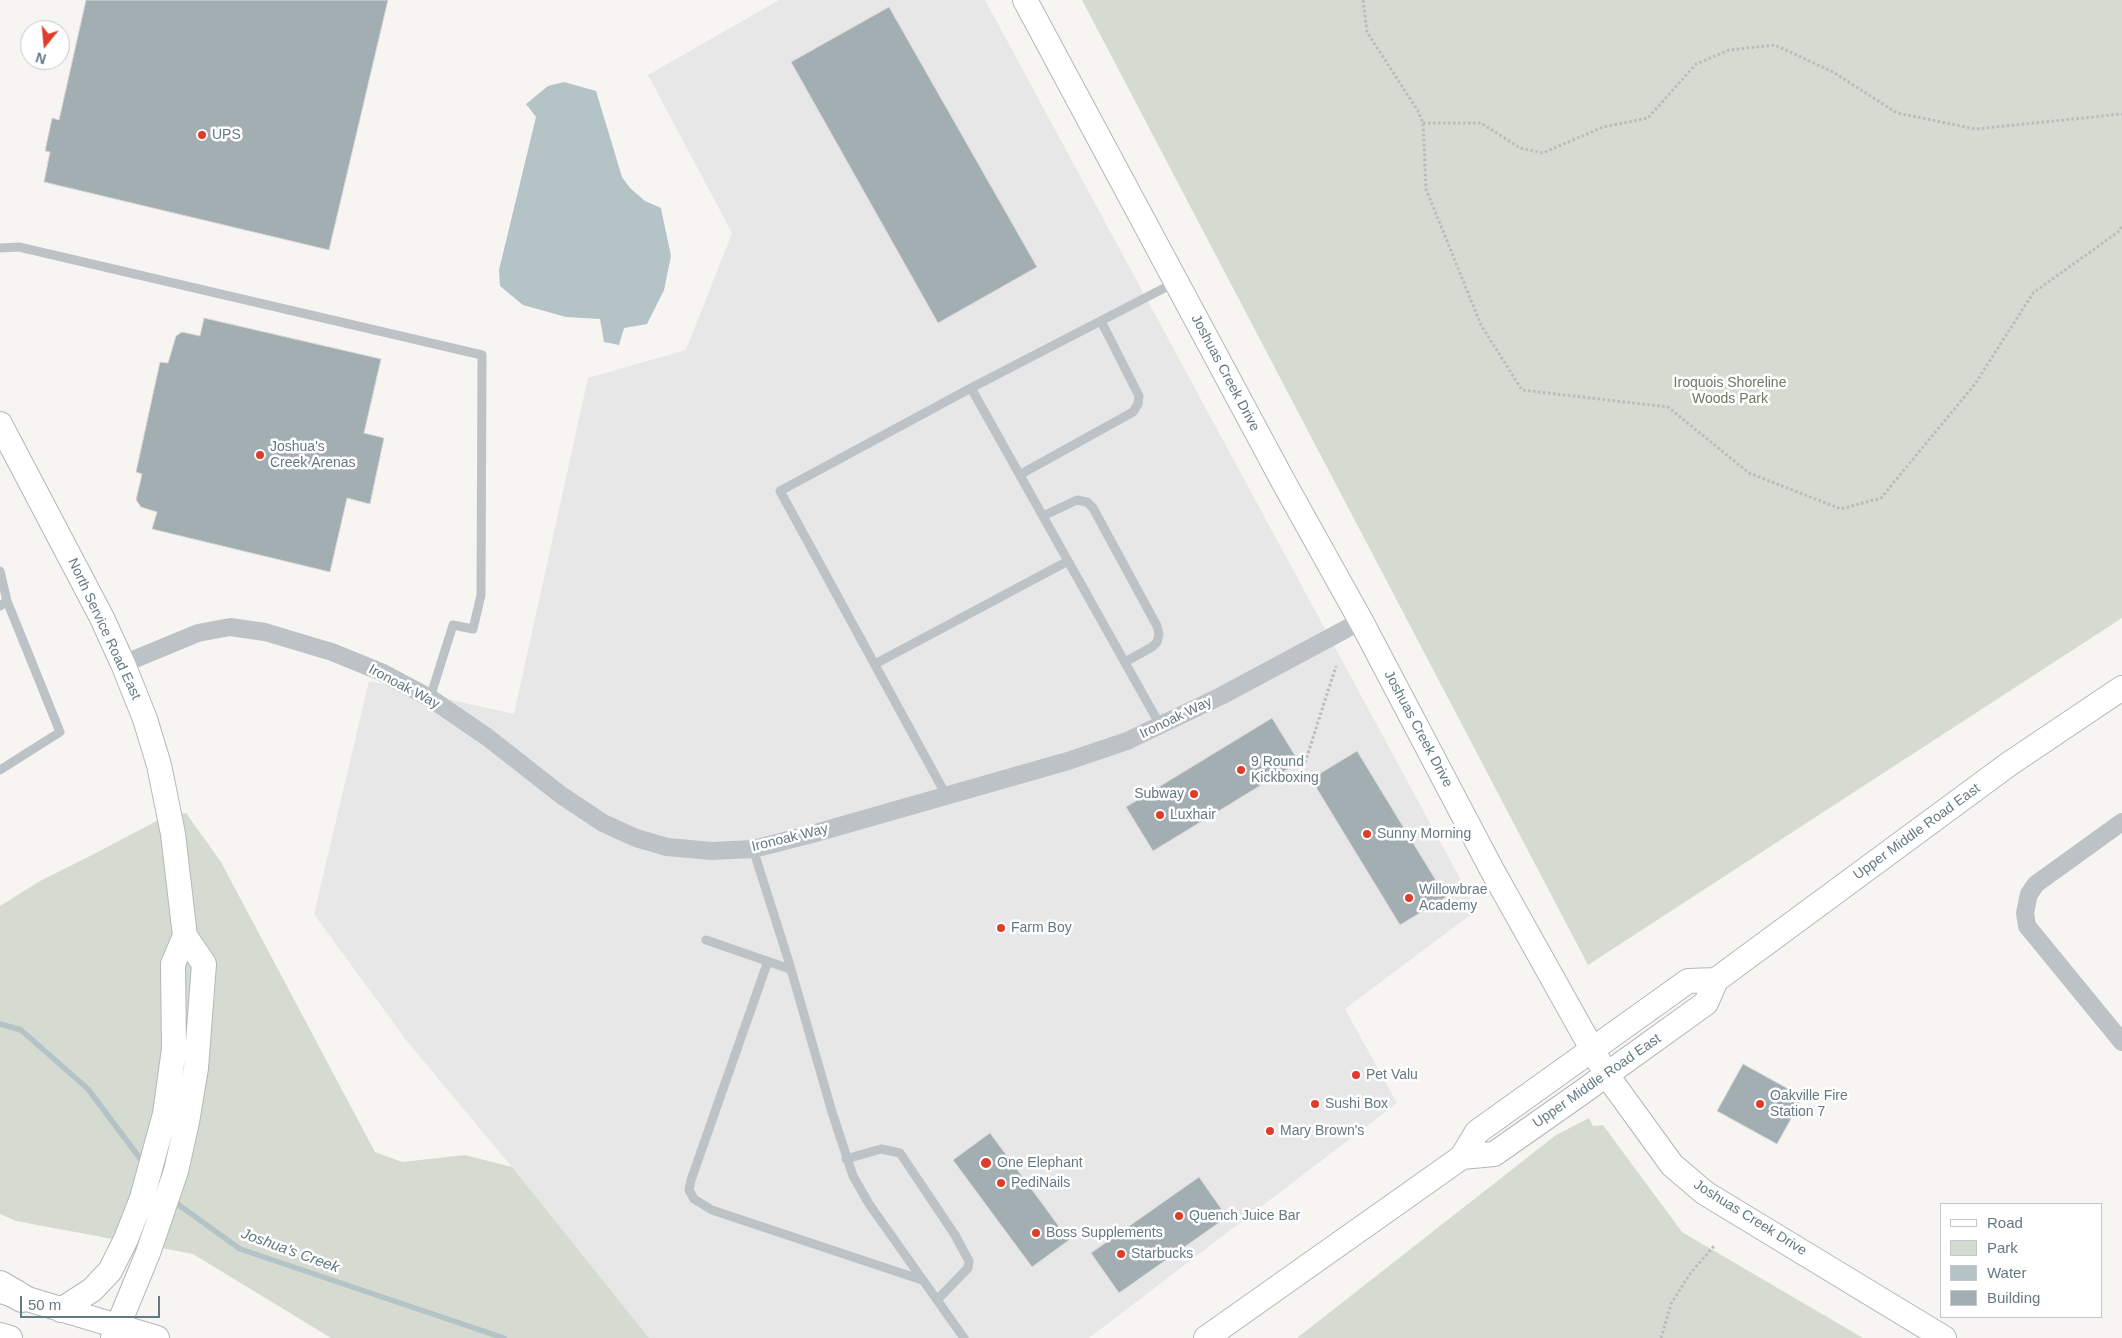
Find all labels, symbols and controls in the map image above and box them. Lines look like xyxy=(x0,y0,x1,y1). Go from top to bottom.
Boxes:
north arrow xyxy=(20,20,70,70)
text: N xyxy=(34,49,48,68)
place label: UPS xyxy=(212,127,241,143)
marker: UPS xyxy=(196,129,208,141)
street label: Joshuas Creek Drive xyxy=(1187,312,1263,434)
park label: Iroquois Shoreline Woods Park xyxy=(1674,375,1786,408)
place label: Joshua's Creek Arenas xyxy=(270,439,356,472)
marker: Joshua's Creek Arenas xyxy=(254,449,266,461)
street label: North Service Road East xyxy=(64,556,144,702)
street label: Ironoak Way xyxy=(366,661,442,713)
street label: Joshuas Creek Drive xyxy=(1380,668,1456,790)
street label: Ironoak Way xyxy=(1137,693,1215,743)
place label: 9 Round Kickboxing xyxy=(1251,754,1319,786)
marker: 9 Round Kickboxing xyxy=(1235,764,1247,776)
street label: Upper Middle Road East xyxy=(1850,780,1984,884)
place label: Subway xyxy=(1134,786,1184,802)
marker: Subway xyxy=(1188,788,1200,800)
place label: Luxhair xyxy=(1170,807,1216,823)
marker: Luxhair xyxy=(1154,809,1166,821)
street label: Ironoak Way xyxy=(750,820,830,856)
place label: Sunny Morning xyxy=(1377,826,1471,842)
marker: Sunny Morning xyxy=(1361,828,1373,840)
place label: Willowbrae Academy xyxy=(1419,882,1487,914)
marker: Willowbrae Academy xyxy=(1403,892,1415,904)
place label: Farm Boy xyxy=(1011,920,1072,936)
marker: Farm Boy xyxy=(995,922,1007,934)
street label: Upper Middle Road East xyxy=(1530,1030,1664,1132)
place label: Pet Valu xyxy=(1366,1067,1418,1083)
marker: Pet Valu xyxy=(1350,1069,1362,1081)
place label: Oakville Fire Station 7 xyxy=(1770,1088,1848,1120)
place label: Sushi Box xyxy=(1325,1096,1388,1112)
marker: Sushi Box xyxy=(1309,1098,1321,1110)
marker: Oakville Fire Station 7 xyxy=(1754,1098,1766,1110)
place label: Mary Brown's xyxy=(1280,1123,1364,1139)
marker: Mary Brown's xyxy=(1264,1125,1276,1137)
place label: One Elephant xyxy=(997,1155,1083,1171)
marker: One Elephant xyxy=(979,1156,993,1170)
place label: PediNails xyxy=(1011,1175,1070,1191)
street label: Joshuas Creek Drive xyxy=(1690,1176,1810,1260)
marker: PediNails xyxy=(995,1177,1007,1189)
legend xyxy=(1940,1203,2102,1318)
place label: Quench Juice Bar xyxy=(1189,1208,1300,1224)
marker: Quench Juice Bar xyxy=(1173,1210,1185,1222)
text: Road xyxy=(1987,1214,2023,1231)
water label: Joshua's Creek xyxy=(239,1225,341,1277)
place label: Boss Supplements xyxy=(1046,1225,1163,1241)
marker: Boss Supplements xyxy=(1030,1227,1042,1239)
text: Park xyxy=(1987,1239,2018,1256)
place label: Starbucks xyxy=(1131,1246,1193,1262)
marker: Starbucks xyxy=(1115,1248,1127,1260)
text: Water xyxy=(1987,1264,2026,1281)
scale bar xyxy=(22,1286,162,1318)
text: Building xyxy=(1987,1289,2040,1306)
text: 50 m xyxy=(28,1296,61,1313)

